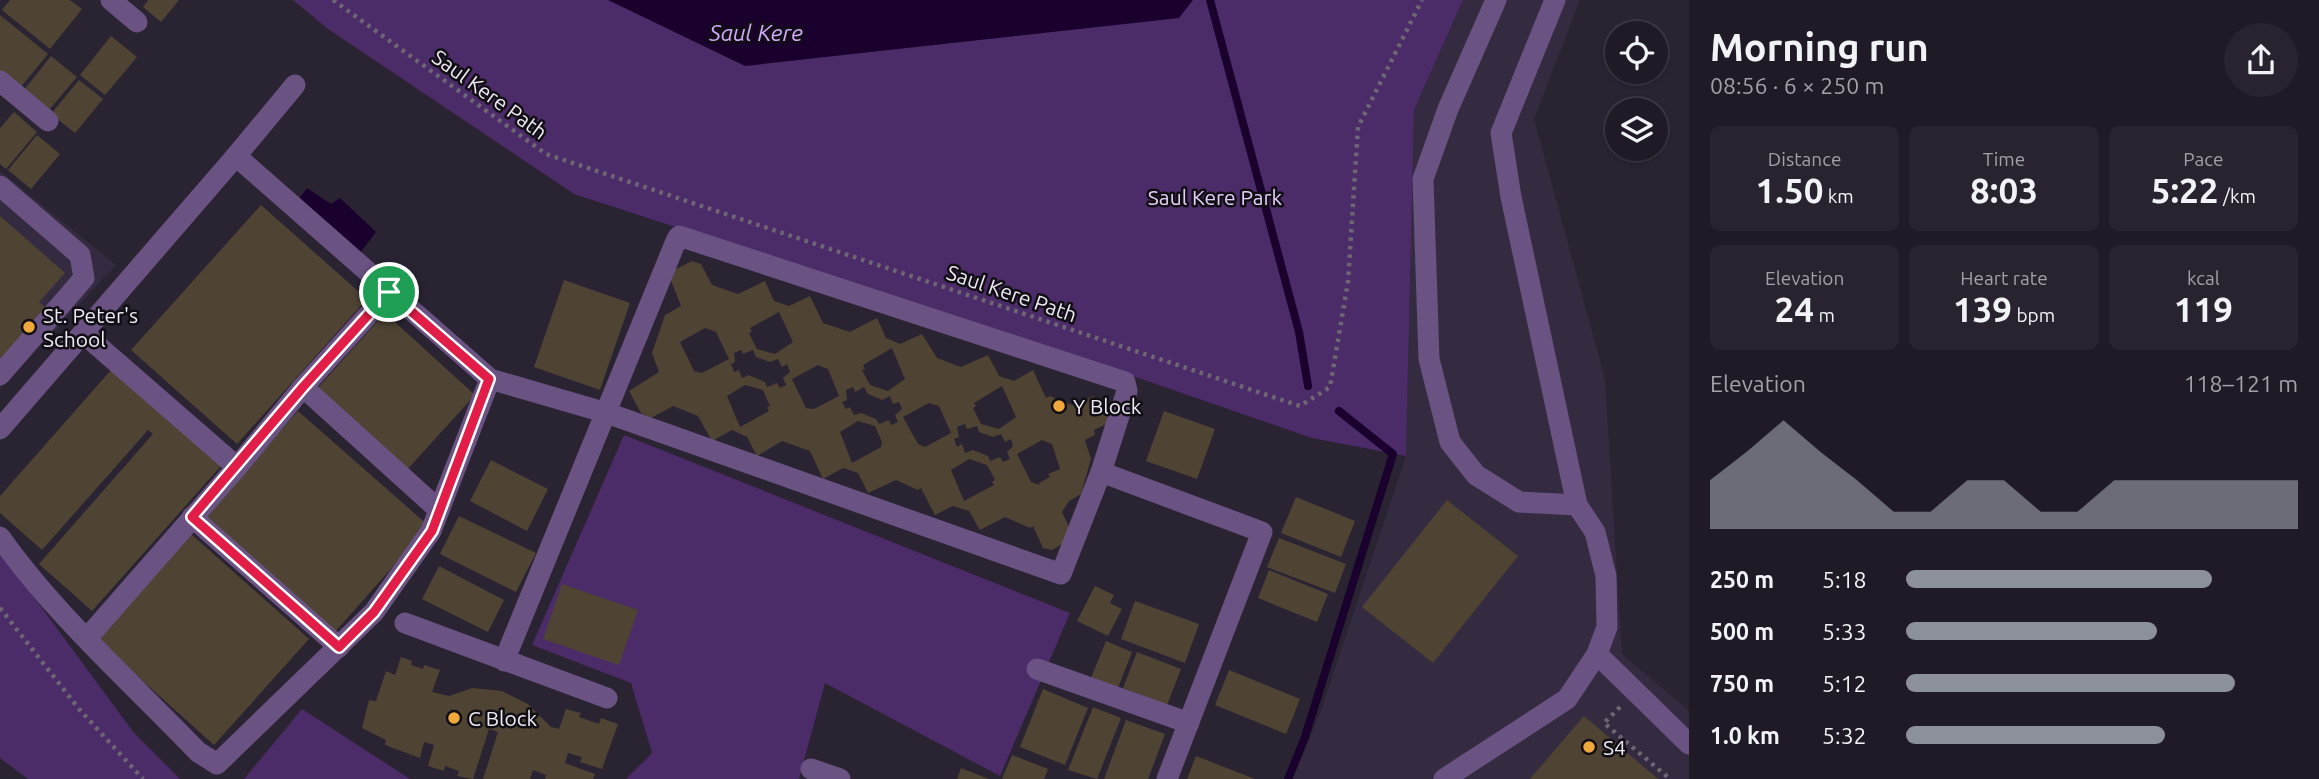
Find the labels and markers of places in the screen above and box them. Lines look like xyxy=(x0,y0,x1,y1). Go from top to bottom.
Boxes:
pin xyxy=(359,262,419,322)
place label: St. Peter's School xyxy=(43,303,138,351)
marker: St. Peter's School xyxy=(21,319,37,335)
place label: Y Block xyxy=(1073,394,1142,418)
marker: Y Block xyxy=(1051,398,1067,414)
place label: C Block xyxy=(468,706,538,730)
marker: C Block xyxy=(446,710,462,726)
place label: S4 xyxy=(1603,735,1626,759)
marker: S4 xyxy=(1581,739,1597,755)

